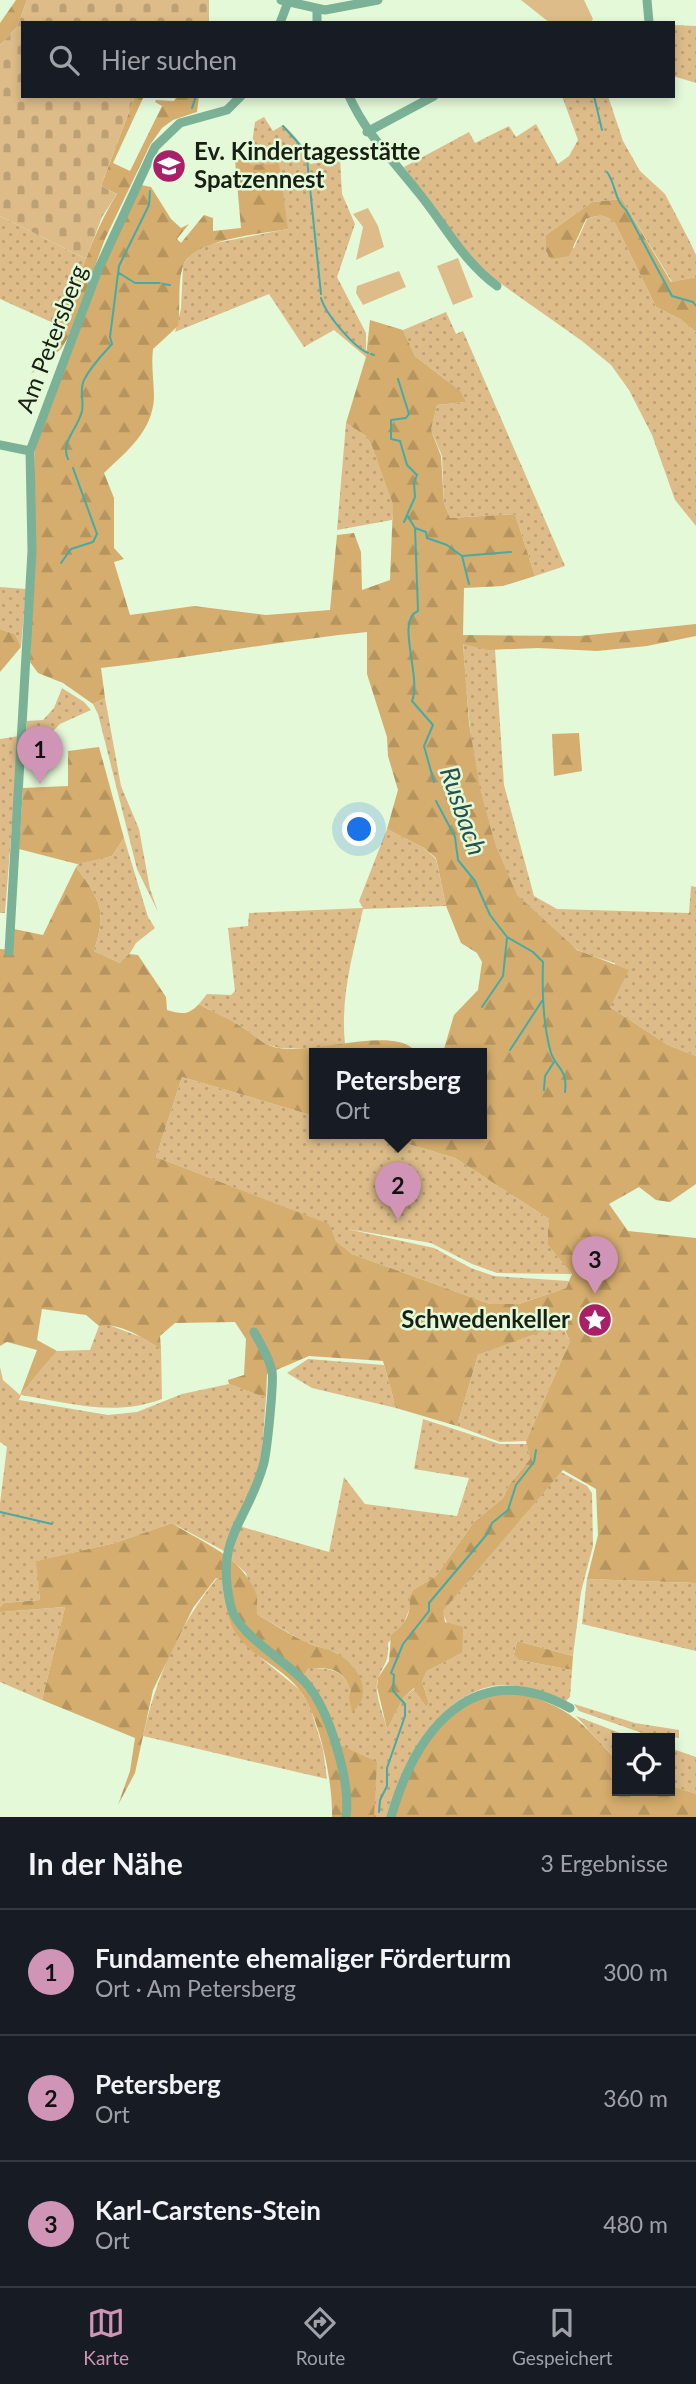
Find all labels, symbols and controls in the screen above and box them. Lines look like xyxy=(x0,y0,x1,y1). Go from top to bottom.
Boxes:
search box xyxy=(21,21,675,98)
icon: search xyxy=(45,41,83,79)
text: Hier suchen xyxy=(101,44,237,76)
place label: Ev. Kindertagesstätte Spatzennest xyxy=(194,136,420,193)
school or university icon: Ev. Kindertagesstätte Spatzennest xyxy=(150,147,188,185)
street label: Am Petersberg xyxy=(9,261,92,416)
pin: 1 xyxy=(17,726,63,784)
water label: Rusbach xyxy=(434,762,494,859)
your location xyxy=(342,812,376,846)
popup xyxy=(309,1048,487,1139)
text: Petersberg xyxy=(335,1064,461,1096)
text: Ort xyxy=(335,1096,370,1124)
pin: 2 xyxy=(375,1162,421,1220)
pin: 3 xyxy=(572,1236,618,1294)
place icon: Schwedenkeller xyxy=(576,1301,614,1339)
place label: Schwedenkeller xyxy=(401,1304,570,1333)
map controls xyxy=(612,1733,675,1796)
button: locate xyxy=(612,1733,675,1796)
text: In der Nähe xyxy=(28,1845,183,1881)
text: 3 Ergebnisse xyxy=(540,1849,668,1877)
text: Fundamente ehemaliger Förderturm xyxy=(95,1942,511,1974)
text: 1 xyxy=(44,1958,58,1986)
text: 300 m xyxy=(603,1958,668,1986)
text: Ort · Am Petersberg xyxy=(95,1974,296,2002)
text: Petersberg xyxy=(95,2068,221,2100)
text: 2 xyxy=(44,2084,58,2112)
text: 360 m xyxy=(603,2084,668,2112)
text: Ort xyxy=(95,2100,130,2128)
text: Karl-Carstens-Stein xyxy=(95,2194,321,2226)
text: 3 xyxy=(44,2210,58,2238)
text: 480 m xyxy=(603,2210,668,2238)
text: Ort xyxy=(95,2226,130,2254)
tab: Karte xyxy=(83,2304,129,2369)
tab: Route xyxy=(296,2304,345,2369)
tab: Gespeichert xyxy=(512,2304,613,2369)

